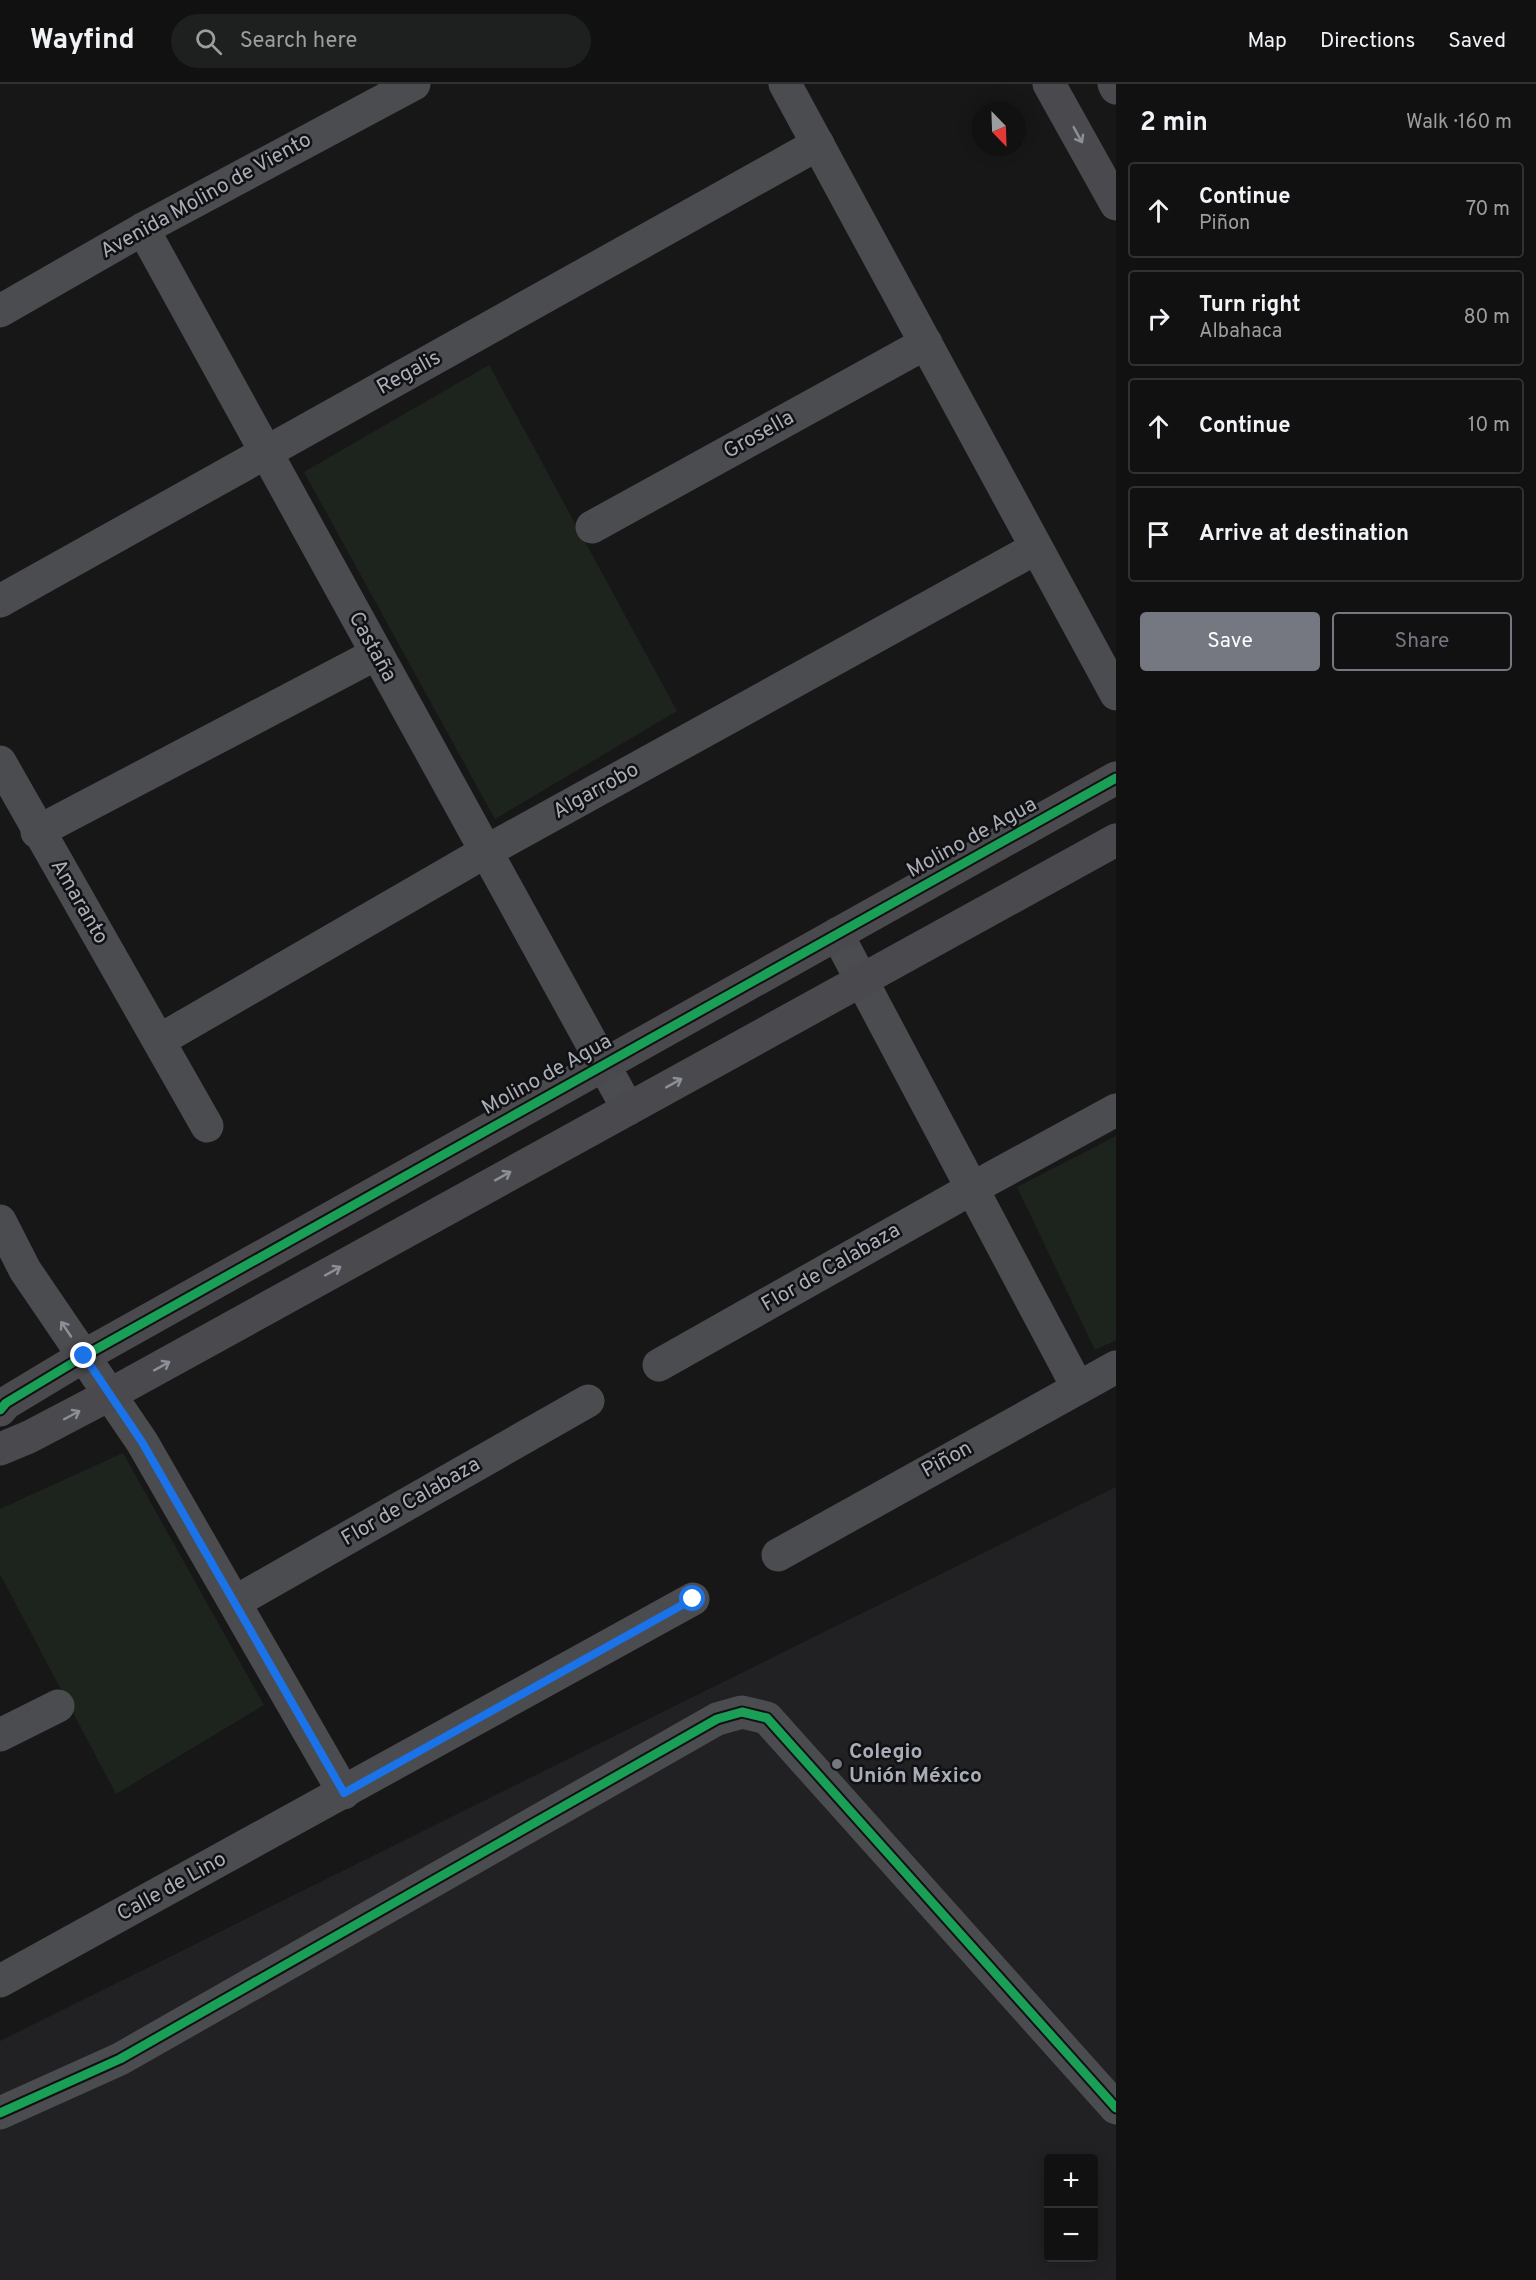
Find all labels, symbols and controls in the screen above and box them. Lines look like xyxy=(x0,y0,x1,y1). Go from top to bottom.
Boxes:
search box xyxy=(171,14,591,68)
text: Wayfind xyxy=(30,23,135,59)
icon: search xyxy=(192,25,225,58)
text: Search here xyxy=(240,28,357,55)
text: Map xyxy=(1247,28,1287,55)
text: Directions xyxy=(1320,28,1415,55)
text: Saved xyxy=(1448,28,1506,55)
north arrow xyxy=(972,102,1026,156)
text: 2 min xyxy=(1140,107,1208,140)
text: Walk · 160 m xyxy=(1406,110,1512,136)
one-way arrow xyxy=(1072,126,1084,143)
street label: Avenida Molino de Viento xyxy=(96,127,316,265)
text: Continue xyxy=(1199,184,1290,211)
icon: ahead xyxy=(1142,194,1175,227)
text: 70 m xyxy=(1466,197,1510,223)
text: Piñon xyxy=(1199,211,1250,237)
text: Turn right xyxy=(1199,292,1301,319)
icon: right xyxy=(1142,302,1175,335)
text: 80 m xyxy=(1464,305,1510,331)
text: Albahaca xyxy=(1199,319,1282,345)
street label: Regalis xyxy=(372,345,446,401)
street label: Grosella xyxy=(719,405,799,465)
icon: ahead xyxy=(1142,410,1175,443)
text: Continue xyxy=(1199,413,1290,440)
text: 10 m xyxy=(1468,413,1510,439)
icon: arrive xyxy=(1142,518,1175,551)
text: Arrive at destination xyxy=(1199,521,1409,548)
street label: Castaña xyxy=(342,607,402,687)
button: Save xyxy=(1140,612,1320,671)
button: Share xyxy=(1332,612,1512,671)
street label: Algarrobo xyxy=(548,756,644,826)
street label: Molino de Agua xyxy=(902,791,1042,885)
street label: Amaranto xyxy=(44,855,114,949)
street label: Molino de Agua xyxy=(477,1028,617,1122)
one-way arrow xyxy=(665,1077,683,1088)
one-way arrow xyxy=(494,1170,511,1182)
street label: Flor de Calabaza xyxy=(757,1217,905,1319)
one-way arrow xyxy=(324,1265,341,1277)
one-way arrow xyxy=(60,1321,72,1338)
route end xyxy=(70,1342,96,1368)
one-way arrow xyxy=(153,1360,171,1371)
one-way arrow xyxy=(63,1409,80,1421)
street label: Piñon xyxy=(917,1435,977,1485)
street label: Flor de Calabaza xyxy=(337,1451,485,1553)
route start xyxy=(679,1585,705,1611)
place label: Colegio Unión México xyxy=(849,1739,982,1790)
marker: Colegio Unión México xyxy=(830,1757,844,1771)
street label: Calle de Lino xyxy=(113,1846,231,1928)
map controls xyxy=(1044,2154,1098,2262)
button: + xyxy=(1044,2154,1098,2208)
button: − xyxy=(1044,2208,1098,2262)

